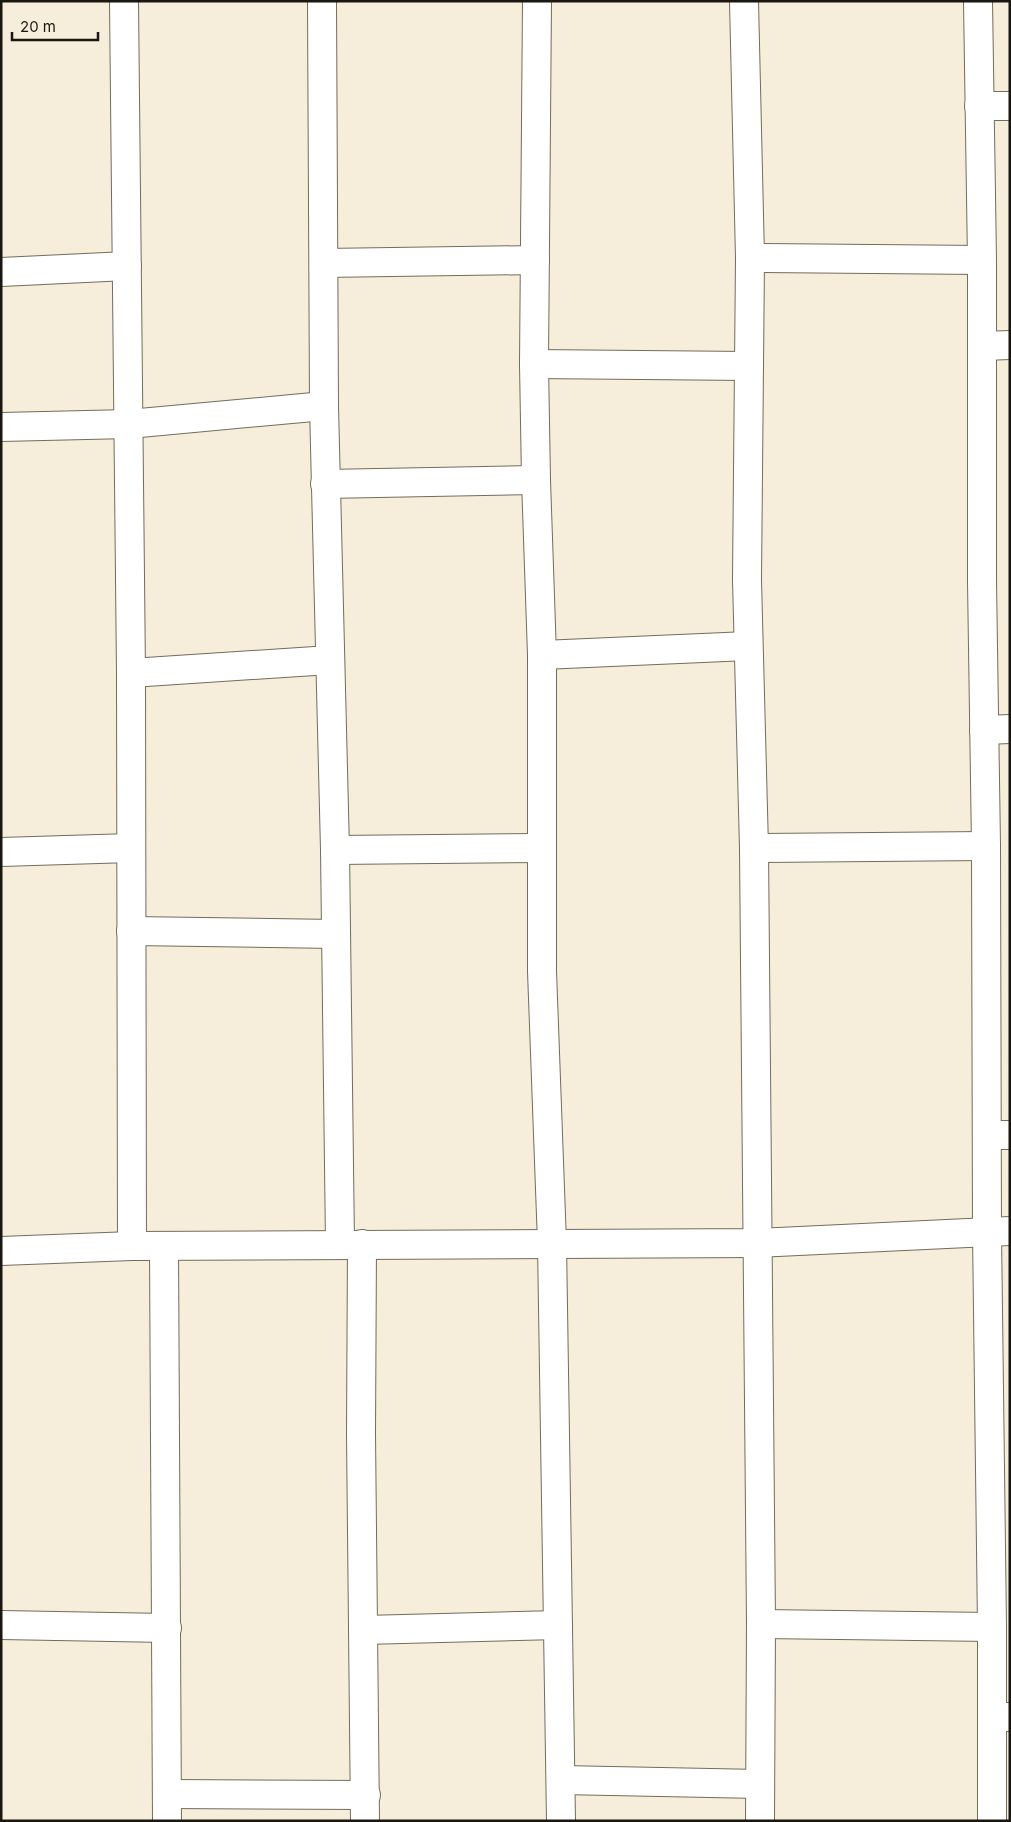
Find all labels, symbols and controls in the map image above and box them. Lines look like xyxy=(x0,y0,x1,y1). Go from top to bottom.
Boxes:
scale bar xyxy=(12,10,99,42)
text: 20 m xyxy=(20,17,56,36)

